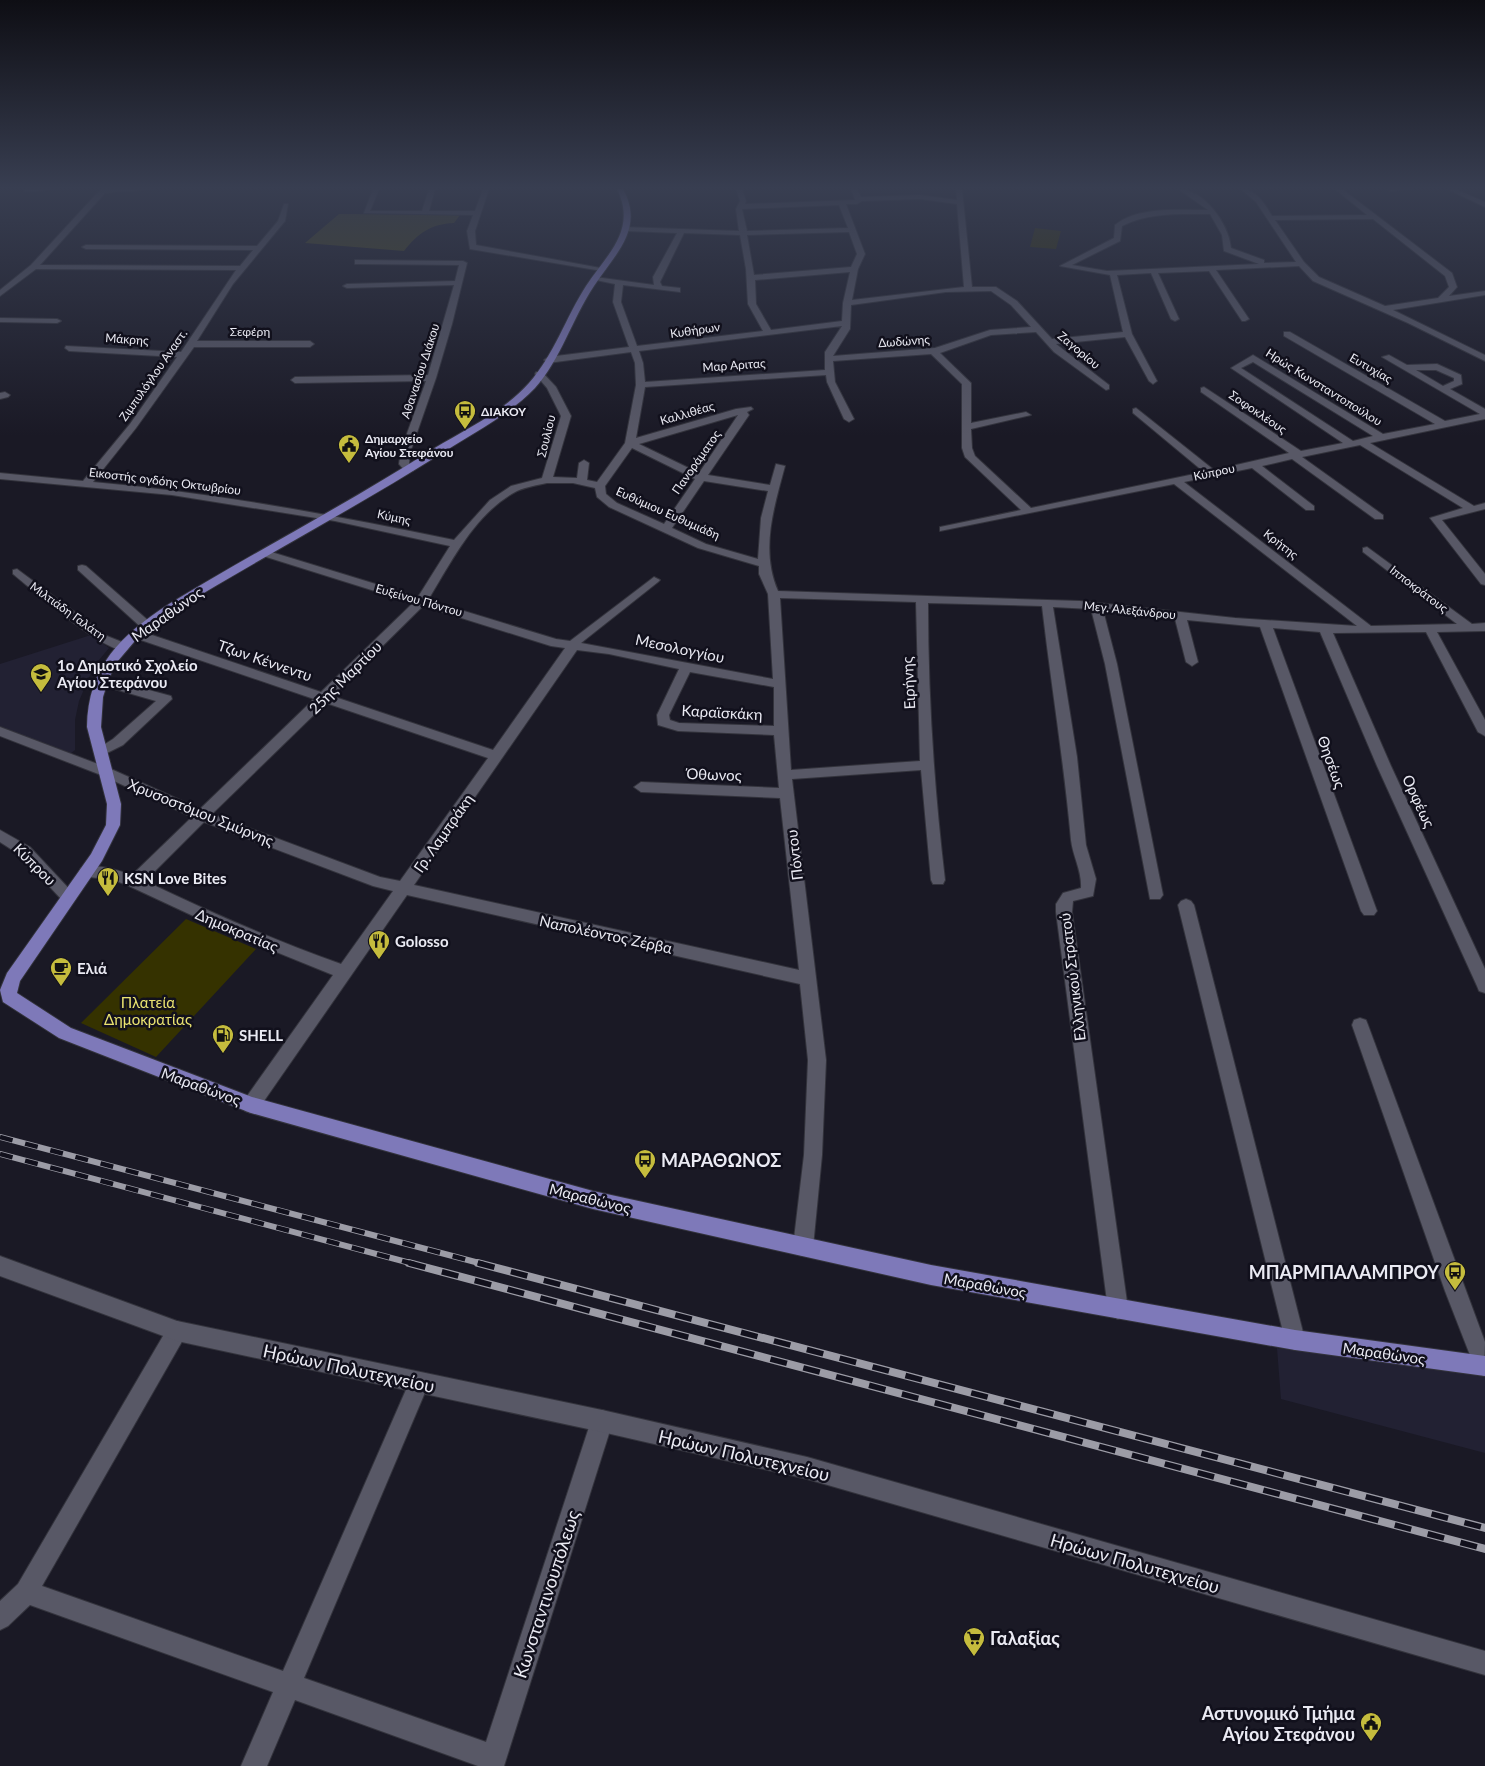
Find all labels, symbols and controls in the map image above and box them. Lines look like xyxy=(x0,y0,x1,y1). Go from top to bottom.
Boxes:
street label: Κυθήρων xyxy=(669,319,721,341)
street label: Αθανασίου Διάκου xyxy=(398,322,442,420)
street label: Σεφέρη xyxy=(230,324,270,339)
street label: Ζιμπυλόγλου Αναστ. xyxy=(116,326,190,424)
street label: Ζαγορίου xyxy=(1055,328,1103,372)
street label: Μάκρης xyxy=(105,330,150,348)
street label: Δωδώνης xyxy=(878,332,931,350)
street label: Ηρώς Κωνσταντοπούλου xyxy=(1263,345,1385,429)
street label: Ευτυχίας xyxy=(1347,350,1395,386)
street label: Μαρ Αριτας xyxy=(702,355,767,375)
street label: Σοφοκλέους xyxy=(1226,387,1290,437)
street label: Καλλιθέας xyxy=(658,398,716,428)
bus stop icon: ΔΙΑΚΟΥ xyxy=(453,399,477,430)
place label: ΔΙΑΚΟΥ xyxy=(481,404,526,419)
street label: Σουλίου xyxy=(534,413,558,459)
street label: Πανοράματος xyxy=(668,427,724,497)
place label: Δημαρχείο Αγίου Στεφάνου xyxy=(364,431,454,460)
public building icon: Δημαρχείο Αγίου Στεφάνου xyxy=(337,433,361,464)
street label: Κύπρου xyxy=(1192,460,1236,484)
street label: Εικοστής ογδόης Οκτωβρίου xyxy=(88,464,242,498)
street label: Ευθύμιου Ευθυμιάδη xyxy=(614,483,722,543)
street label: Κύμης xyxy=(376,506,413,528)
street label: Κρήτης xyxy=(1261,526,1302,562)
street label: Ιπποκράτους xyxy=(1387,562,1451,616)
street label: Μιλτιάδη Γαλάτη xyxy=(27,578,109,644)
street label: Ευξείνου Πόντου xyxy=(374,580,464,620)
street label: Μαραθώνος xyxy=(128,583,206,645)
street label: Μεγ. Αλεξάνδρου xyxy=(1083,598,1177,622)
street label: Μεσολογγίου xyxy=(634,630,726,666)
street label: Τζων Κέννεντυ xyxy=(215,635,315,685)
street label: 25ης Μαρτίου xyxy=(305,637,385,717)
place label: 1ο Δημοτικό Σχολείο Αγίου Στεφάνου xyxy=(56,656,198,691)
street label: Ειρήνης xyxy=(898,656,918,710)
school or university icon: 1ο Δημοτικό Σχολείο Αγίου Στεφάνου xyxy=(29,662,53,693)
street label: Καραϊσκάκη xyxy=(681,701,763,723)
street label: Θησέως xyxy=(1314,733,1350,791)
street label: Όθωνος xyxy=(685,764,742,784)
street label: Ορφέως xyxy=(1399,772,1439,830)
street label: Χρυσοστόμου Σμύρνης xyxy=(126,775,276,849)
street label: Γρ. Λαμπράκη xyxy=(409,790,477,876)
street label: Πόντου xyxy=(782,829,806,881)
street label: Κύπρου xyxy=(10,839,60,889)
restaurant icon: KSN Love Bites xyxy=(96,866,120,897)
place label: KSN Love Bites xyxy=(124,869,227,887)
street label: Δημοκρατίας xyxy=(193,905,281,955)
street label: Ναπολέοντος Ζέρβα xyxy=(538,911,674,957)
street label: Ελληνικού Στρατού xyxy=(1055,912,1089,1042)
restaurant icon: Golosso xyxy=(367,929,391,960)
place label: Golosso xyxy=(395,932,449,950)
cafe icon: Ελιά xyxy=(49,956,73,987)
place label: Ελιά xyxy=(77,959,107,977)
park label: Πλατεία Δημοκρατίας xyxy=(104,993,192,1028)
fuel station icon: SHELL xyxy=(211,1023,235,1054)
place label: SHELL xyxy=(239,1026,283,1044)
street label: Μαραθώνος xyxy=(159,1063,243,1109)
bus stop icon: ΜΑΡΑΘΩΝΟΣ xyxy=(633,1148,657,1179)
place label: ΜΑΡΑΘΩΝΟΣ xyxy=(661,1149,781,1171)
street label: Μαραθώνος xyxy=(547,1179,633,1217)
bus stop icon: ΜΠΑΡΜΠΑΛΑΜΠΡΟΥ xyxy=(1443,1260,1467,1291)
place label: ΜΠΑΡΜΠΑΛΑΜΠΡΟΥ xyxy=(1249,1261,1439,1283)
street label: Μαραθώνος xyxy=(942,1269,1028,1301)
street label: Μαραθώνος xyxy=(1342,1338,1426,1368)
street label: Ηρώων Πολυτεχνείου xyxy=(261,1339,437,1397)
street label: Ηρώων Πολυτεχνείου xyxy=(656,1425,832,1485)
street label: Κωνσταντινουπόλεως xyxy=(508,1507,584,1681)
street label: Ηρώων Πολυτεχνείου xyxy=(1048,1528,1222,1598)
supermarket icon: Γαλαξίας xyxy=(962,1626,986,1657)
place label: Γαλαξίας xyxy=(990,1627,1060,1649)
place label: Αστυνομικό Τμήμα Αγίου Στεφάνου xyxy=(1201,1702,1355,1745)
public building icon: Αστυνομικό Τμήμα Αγίου Στεφάνου xyxy=(1359,1711,1383,1742)

